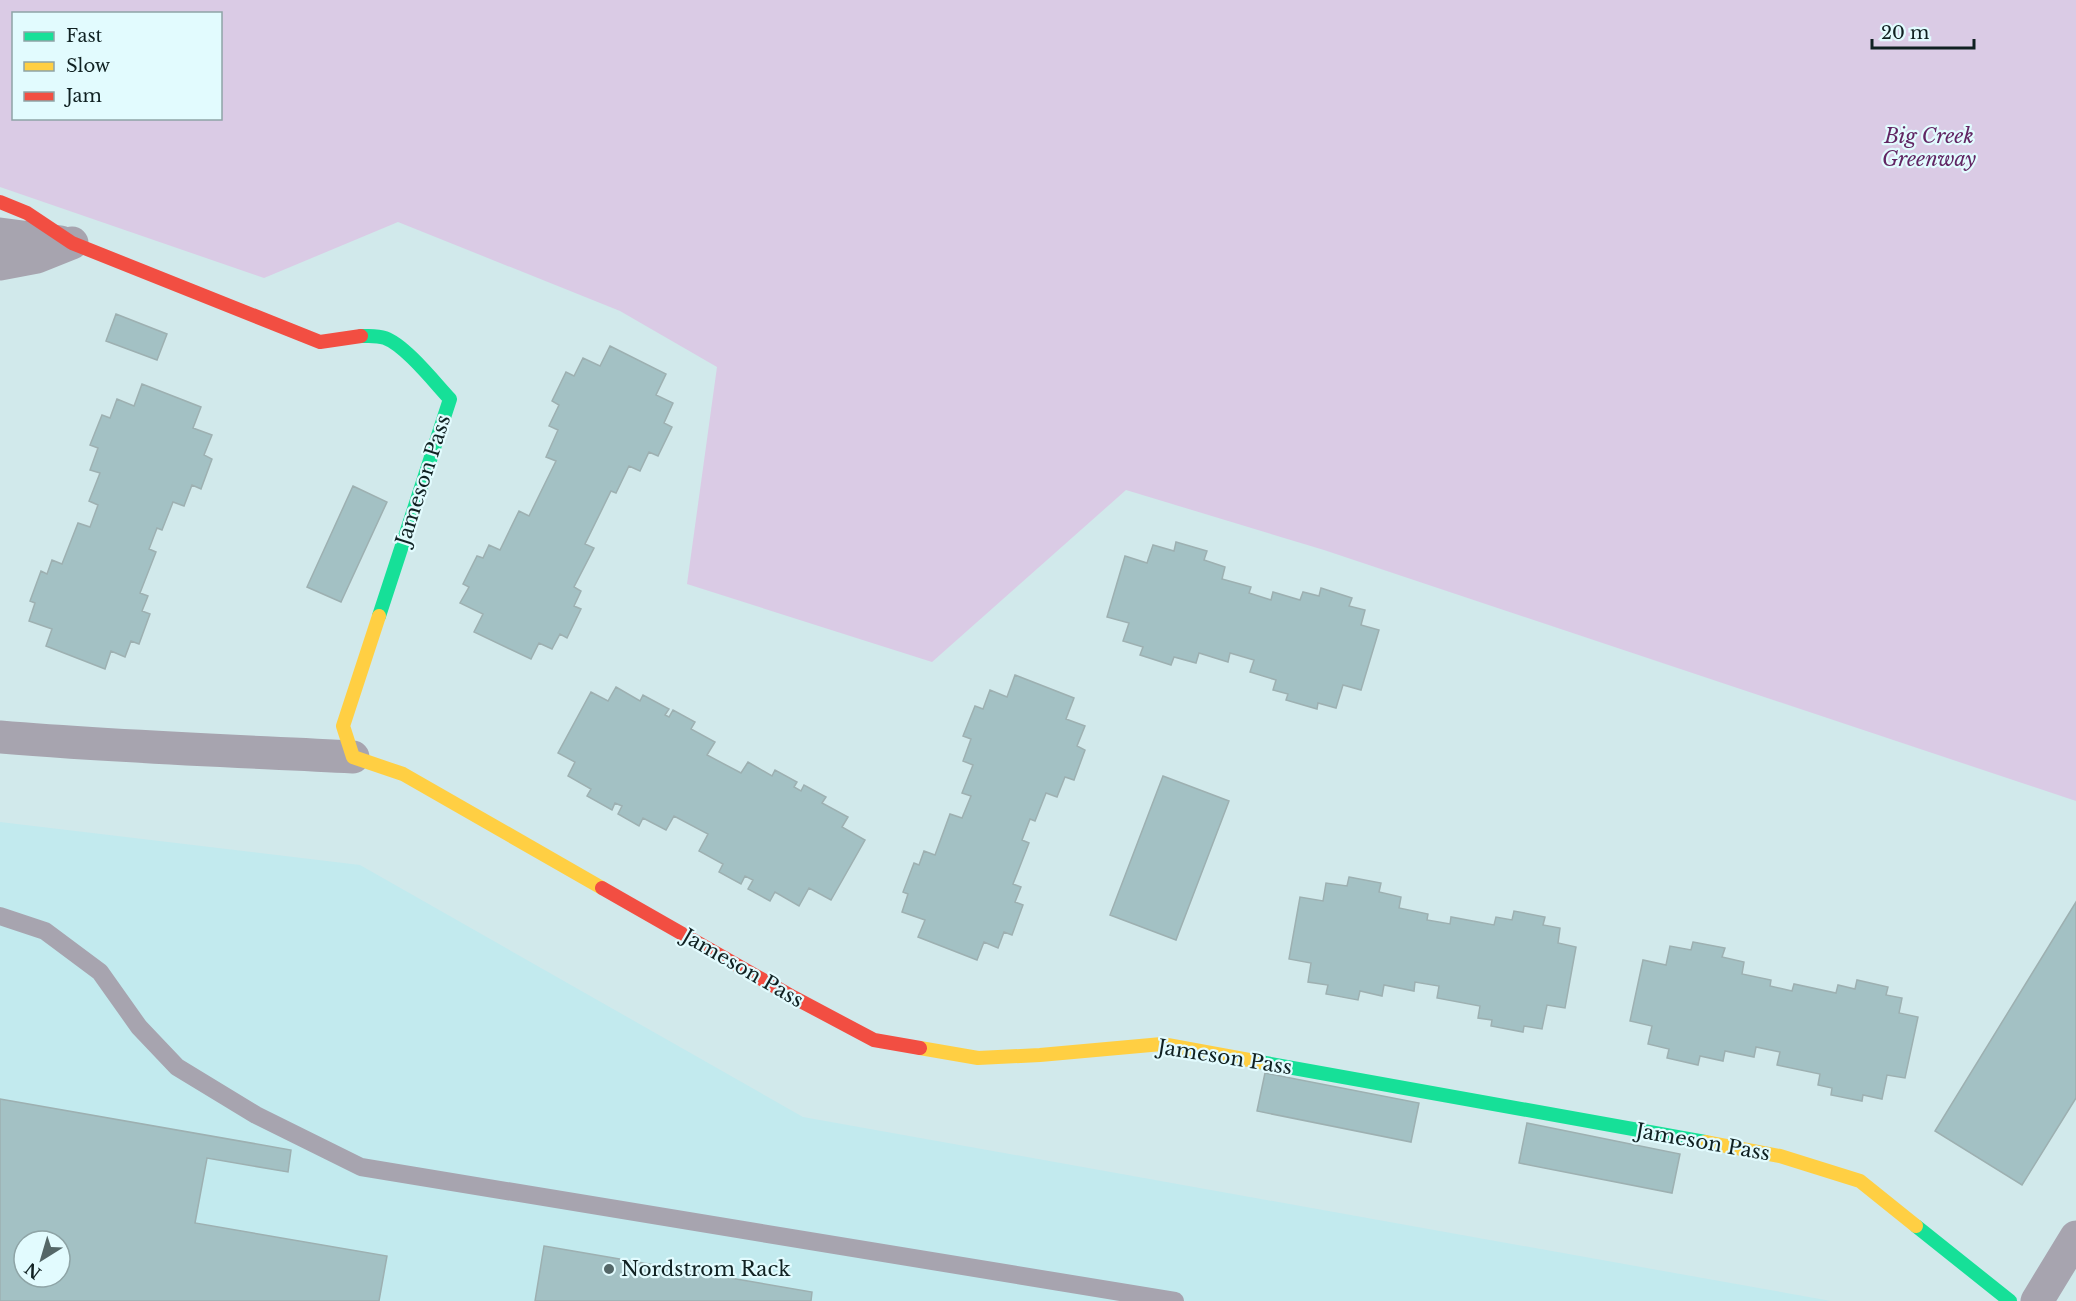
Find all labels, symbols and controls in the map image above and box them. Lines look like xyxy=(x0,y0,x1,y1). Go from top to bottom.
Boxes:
legend xyxy=(12,12,222,120)
scale bar xyxy=(1872,12,1974,50)
text: 20 m xyxy=(1881,22,1929,44)
text: Fast xyxy=(66,25,103,47)
text: Slow xyxy=(66,55,111,77)
text: Jam xyxy=(64,85,102,107)
park label: Big Creek Greenway xyxy=(1882,124,1977,171)
street label: Jameson Pass xyxy=(390,412,455,551)
street label: Jameson Pass xyxy=(676,922,808,1012)
street label: Jameson Pass xyxy=(1153,1034,1294,1079)
street label: Jameson Pass xyxy=(1631,1118,1772,1166)
north arrow xyxy=(12,1229,72,1289)
place label: Nordstrom Rack xyxy=(621,1257,791,1281)
text: N xyxy=(21,1258,45,1283)
marker: Nordstrom Rack xyxy=(602,1262,616,1276)

